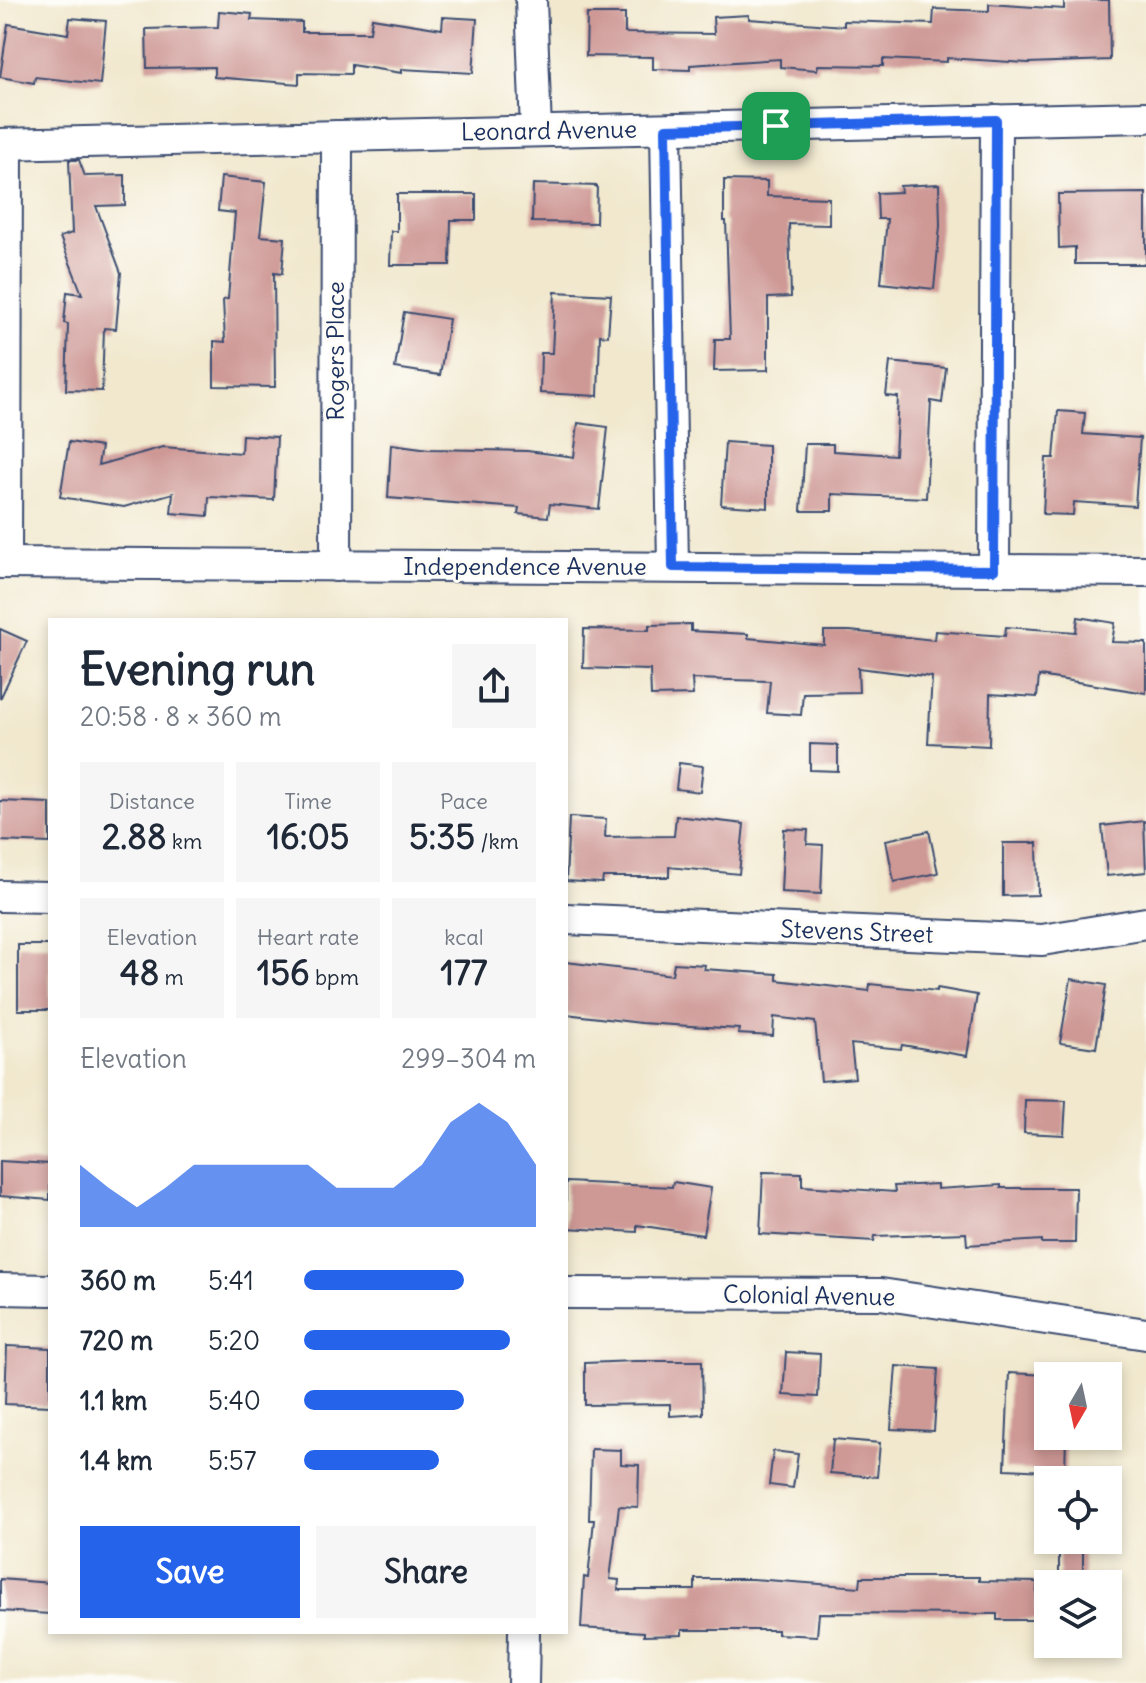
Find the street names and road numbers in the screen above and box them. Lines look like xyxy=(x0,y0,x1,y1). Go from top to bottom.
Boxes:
street label: Leonard Avenue xyxy=(461,113,637,147)
street label: Rogers Place xyxy=(320,281,350,421)
street label: Independence Avenue xyxy=(403,551,647,581)
street label: Stevens Street xyxy=(780,913,934,949)
street label: Colonial Avenue xyxy=(723,1278,895,1312)

